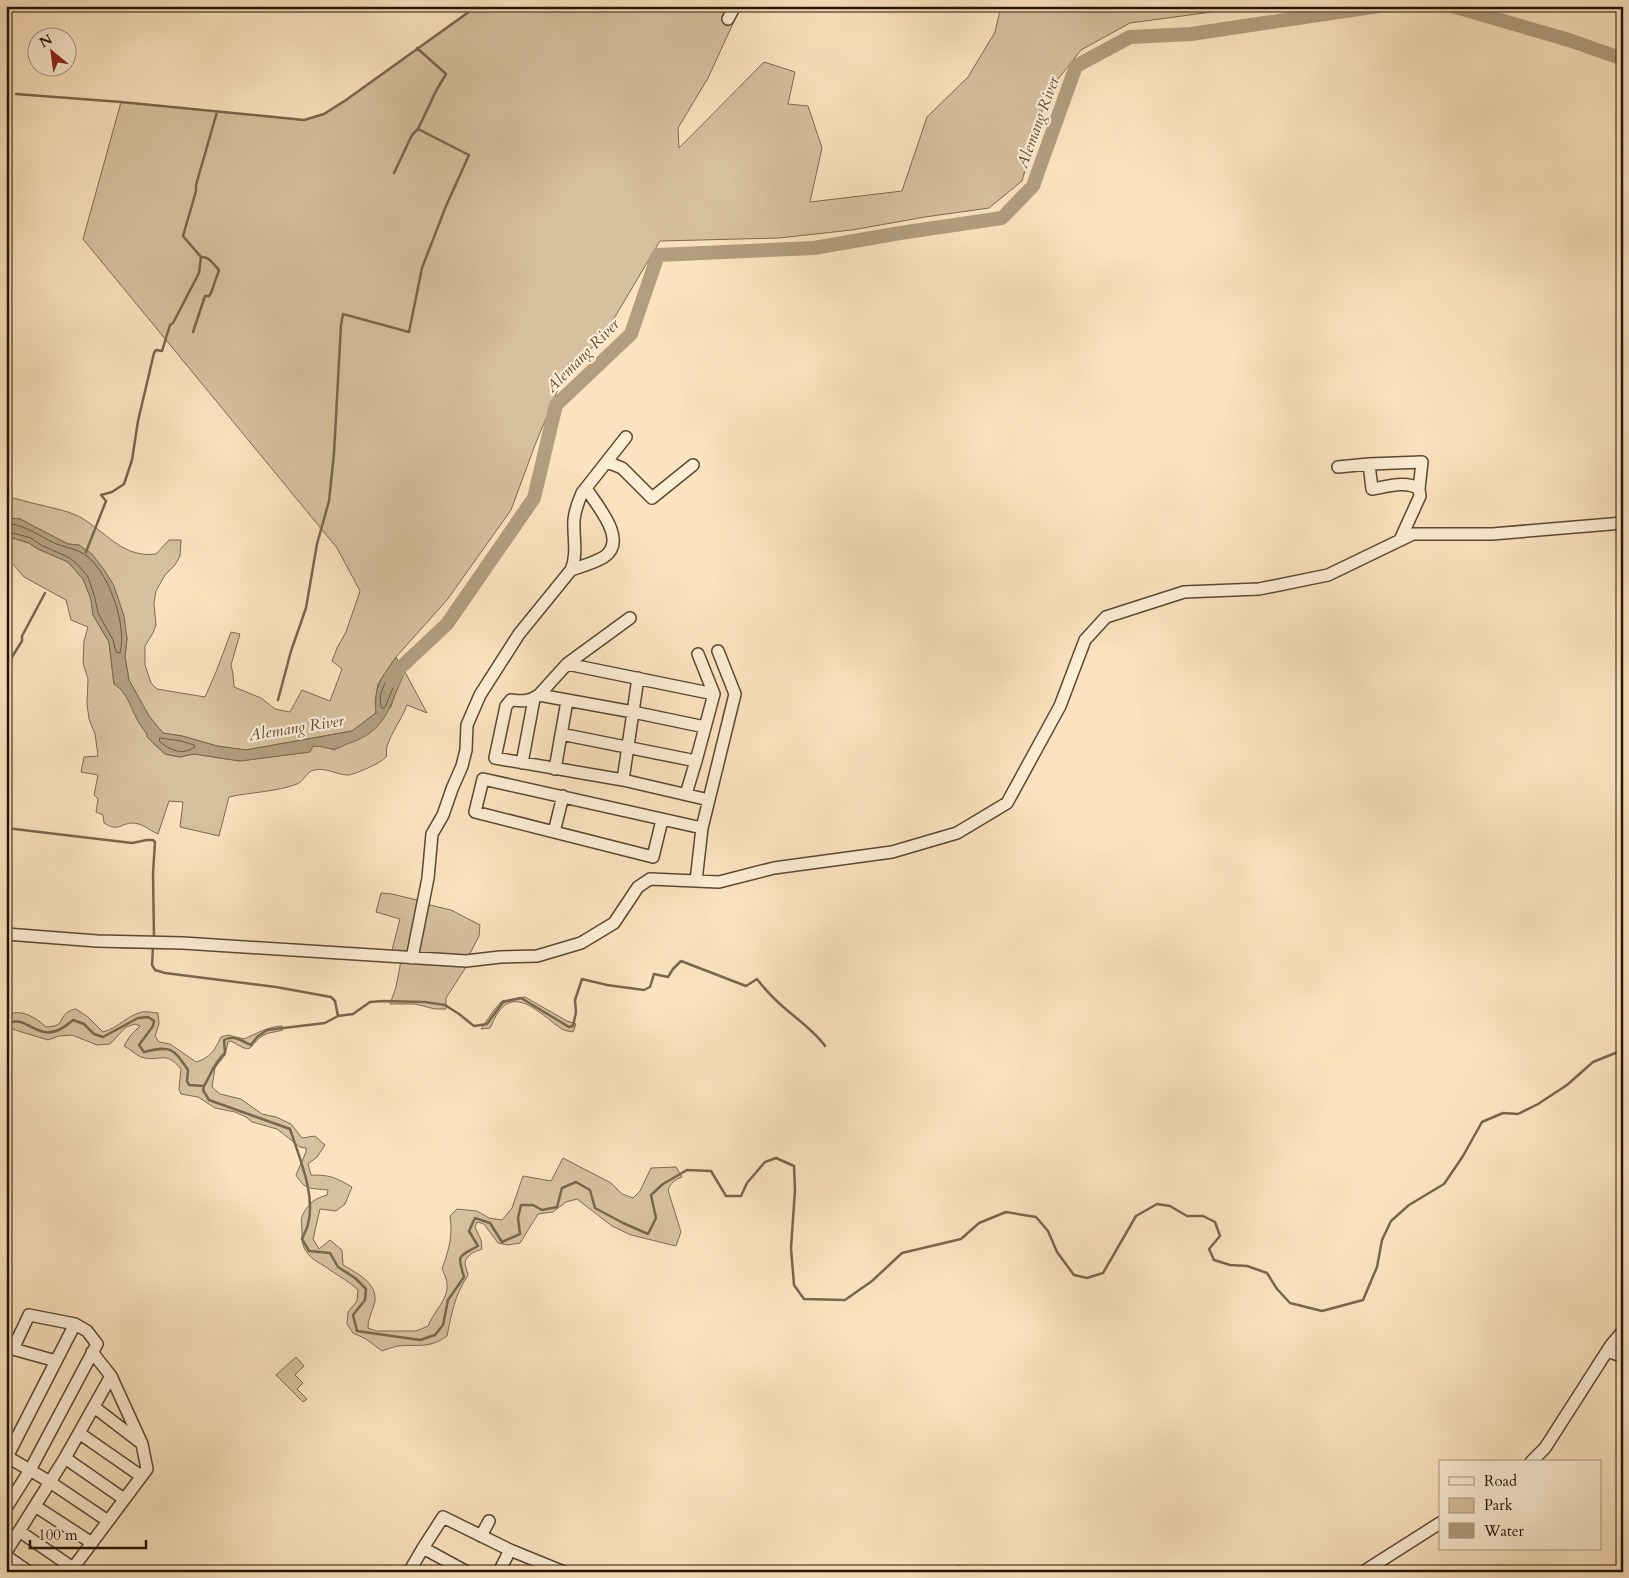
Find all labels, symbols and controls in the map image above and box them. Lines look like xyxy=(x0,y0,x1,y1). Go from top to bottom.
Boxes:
north arrow xyxy=(28,28,78,78)
text: N xyxy=(36,30,56,52)
water label: Alemang River xyxy=(1011,73,1065,172)
water label: Alemang River xyxy=(540,313,625,398)
water label: Alemang River xyxy=(246,709,346,747)
legend xyxy=(1439,1460,1602,1550)
text: Road xyxy=(1484,1471,1517,1491)
text: Park xyxy=(1484,1495,1513,1515)
scale bar xyxy=(30,1518,146,1550)
text: Water xyxy=(1483,1521,1525,1541)
text: 100 m xyxy=(38,1525,78,1545)

